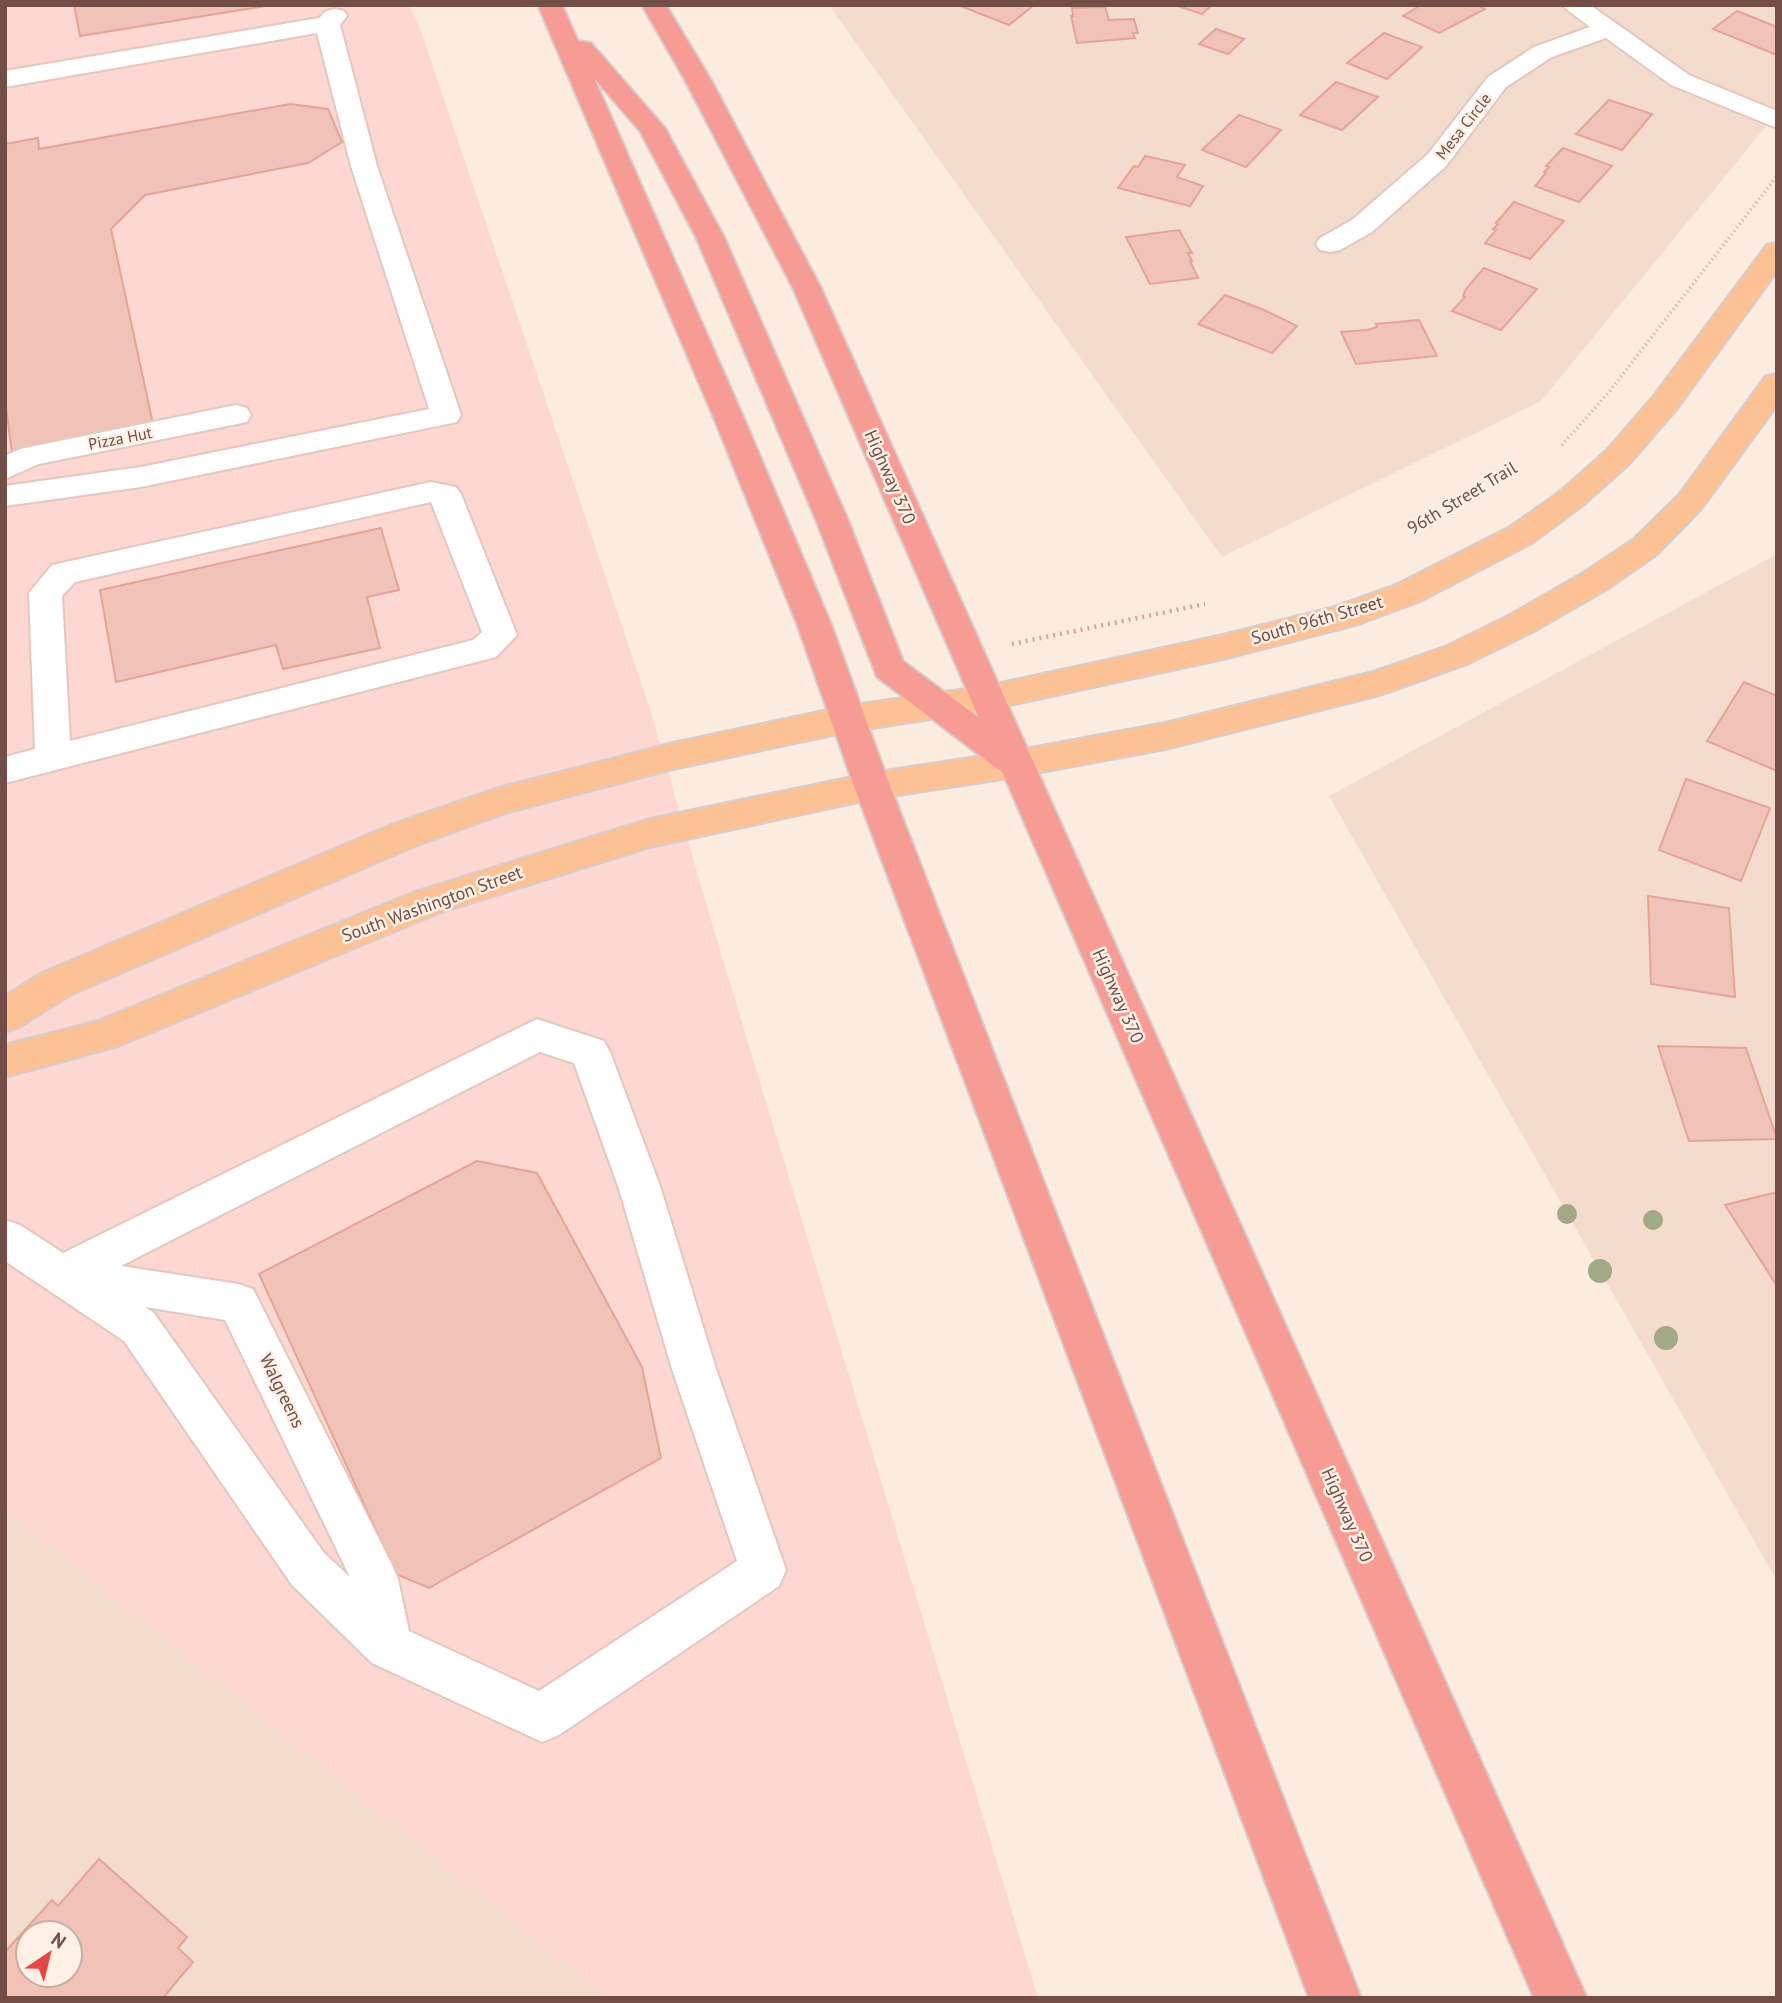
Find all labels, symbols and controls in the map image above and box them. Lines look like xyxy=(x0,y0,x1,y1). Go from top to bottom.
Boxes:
street label: Mesa Circle xyxy=(1431,89,1495,163)
street label: Pizza Hut xyxy=(86,422,154,454)
street label: Highway 370 xyxy=(859,426,921,528)
street label: 96th Street Trail xyxy=(1403,455,1521,539)
street label: South 96th Street xyxy=(1248,590,1385,649)
street label: South Washington Street xyxy=(338,860,525,947)
street label: Highway 370 xyxy=(1087,945,1149,1047)
street label: Walgreens xyxy=(255,1350,310,1432)
street label: Highway 370 xyxy=(1316,1464,1378,1566)
north arrow xyxy=(14,1919,84,1989)
text: N xyxy=(47,1927,71,1953)

